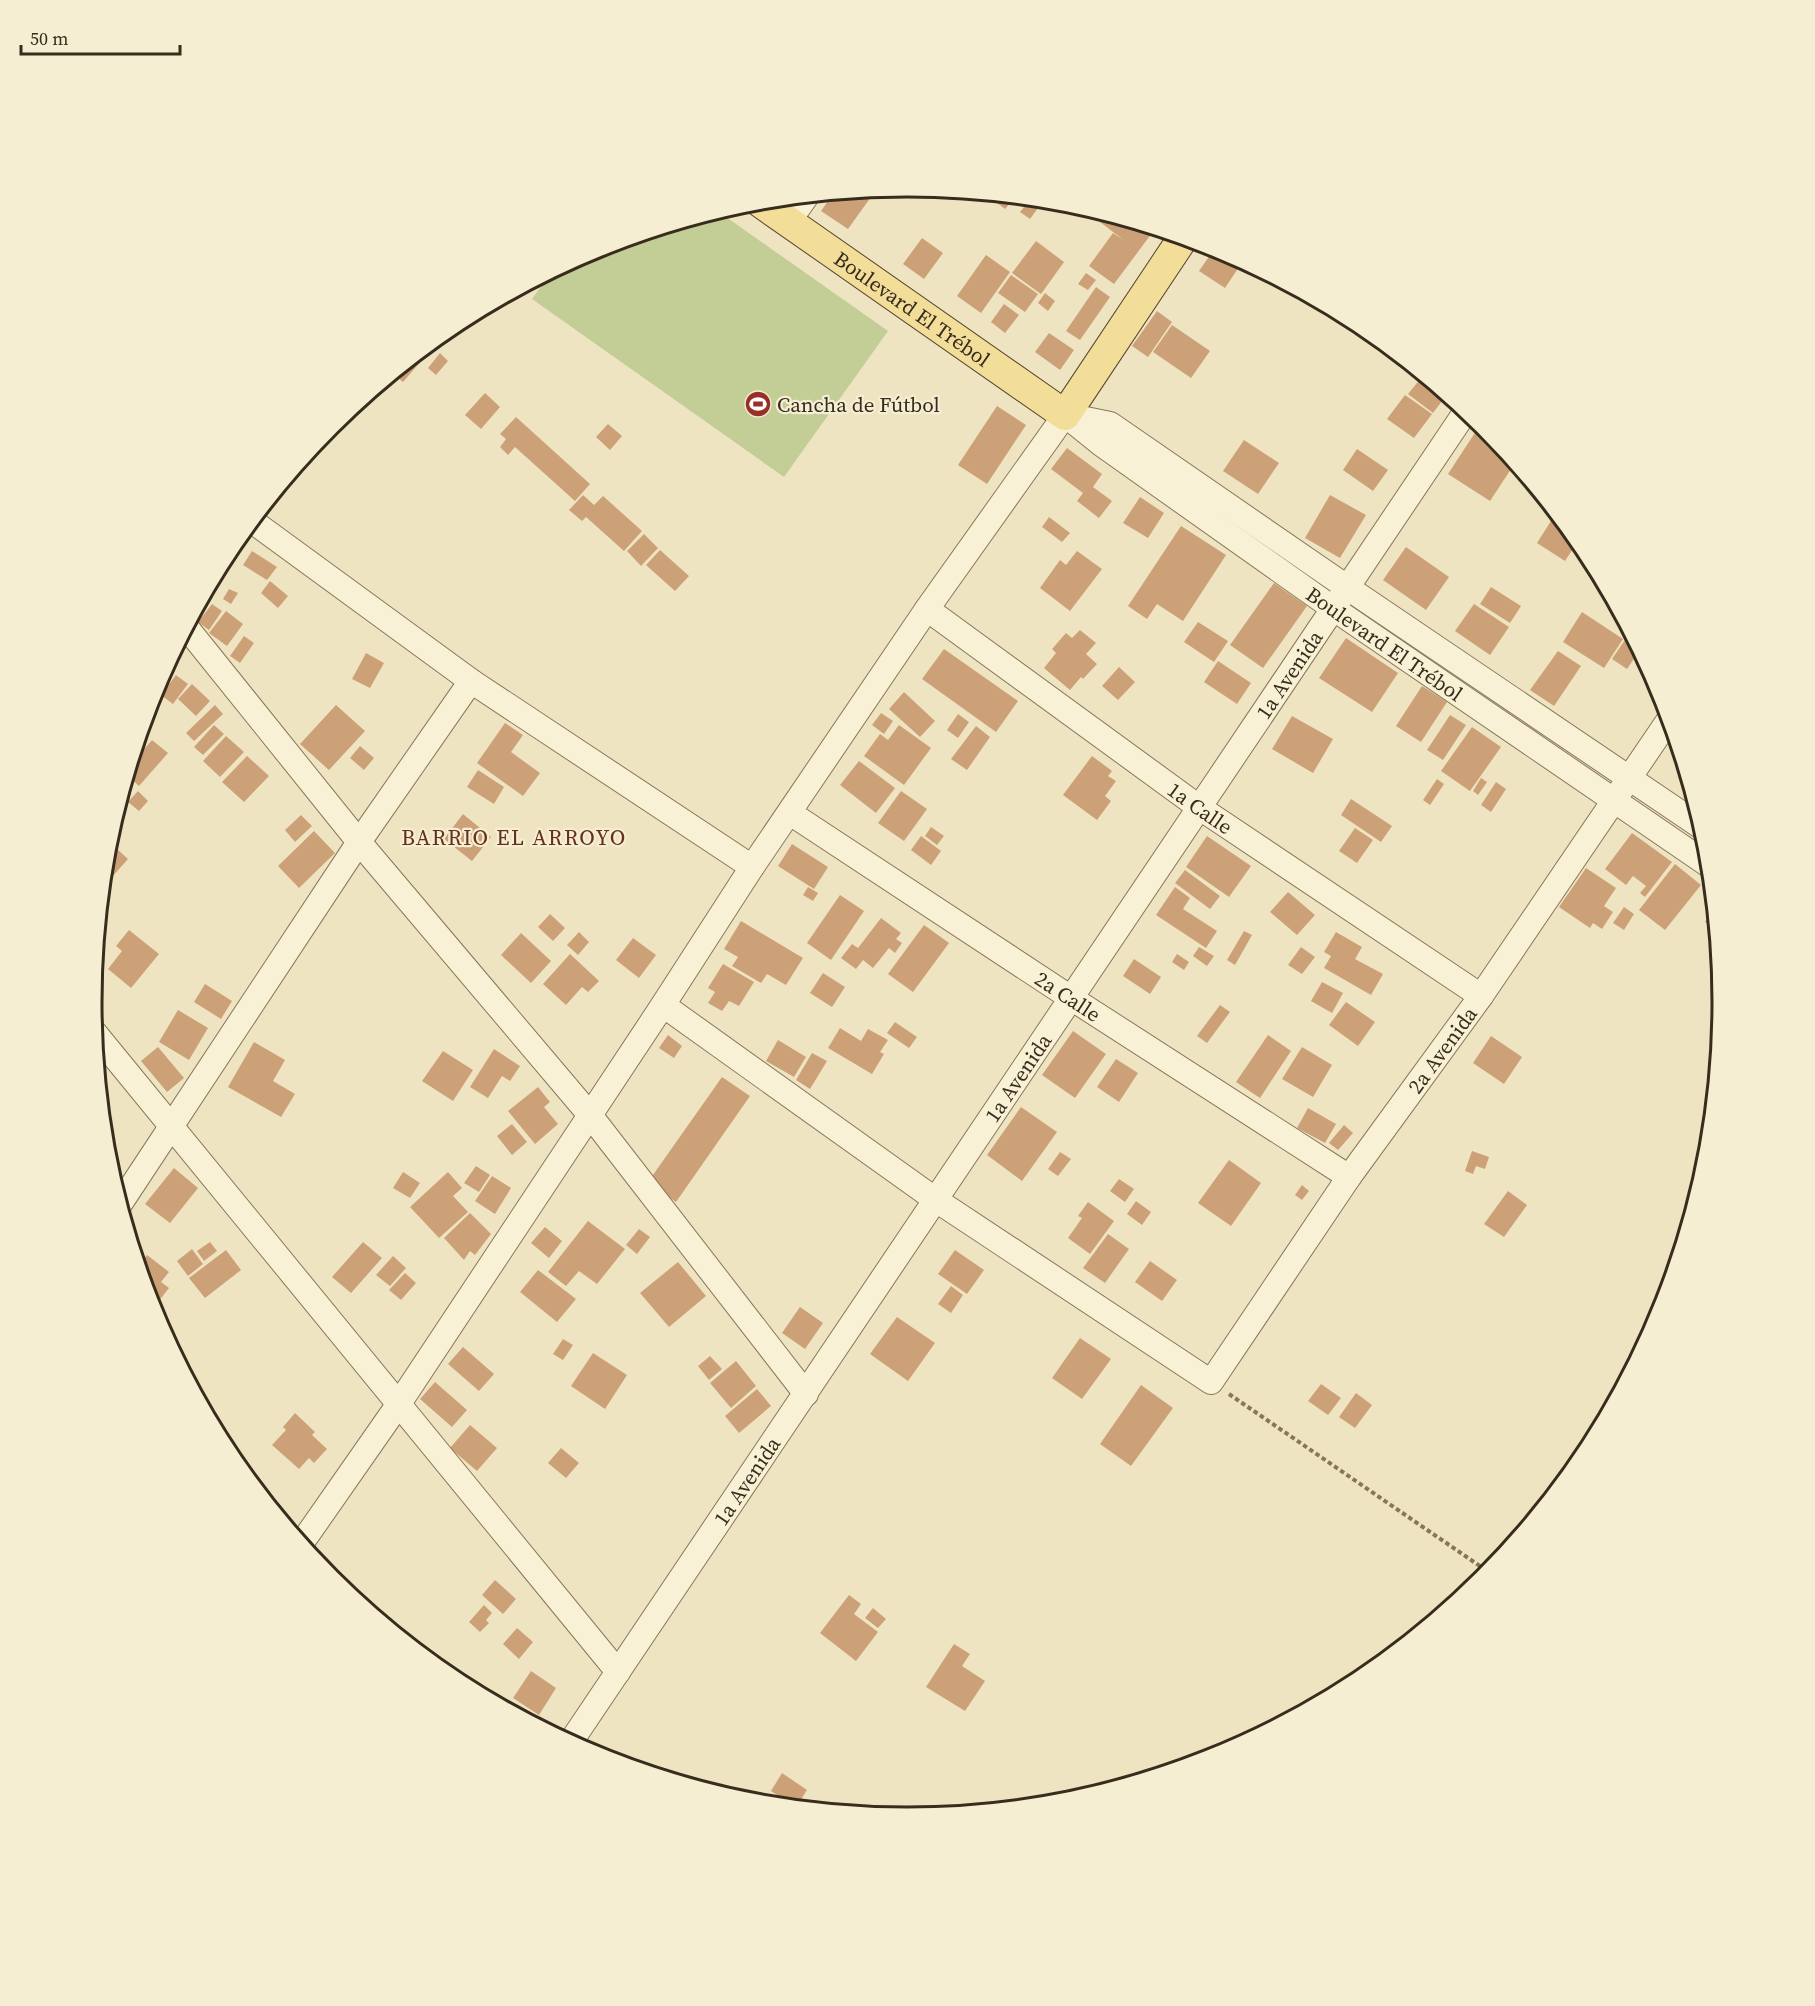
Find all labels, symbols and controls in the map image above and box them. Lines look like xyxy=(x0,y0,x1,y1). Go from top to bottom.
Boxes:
scale bar xyxy=(21,18,180,56)
text: 50 m xyxy=(30,26,68,51)
street label: Boulevard El Trébol xyxy=(829,244,996,373)
sports icon: Cancha de Fútbol xyxy=(743,389,773,419)
place label: Cancha de Fútbol xyxy=(777,390,940,419)
street label: Boulevard El Trébol xyxy=(1300,579,1469,708)
street label: 1a Avenida xyxy=(1249,624,1329,724)
street label: 1a Calle xyxy=(1162,775,1239,841)
district label: BARRIO EL ARROYO xyxy=(401,822,627,852)
street label: 2a Calle xyxy=(1030,964,1107,1028)
street label: 2a Avenida xyxy=(1400,1000,1484,1099)
street label: 1a Avenida xyxy=(977,1027,1058,1128)
street label: 1a Avenida xyxy=(706,1431,787,1531)

